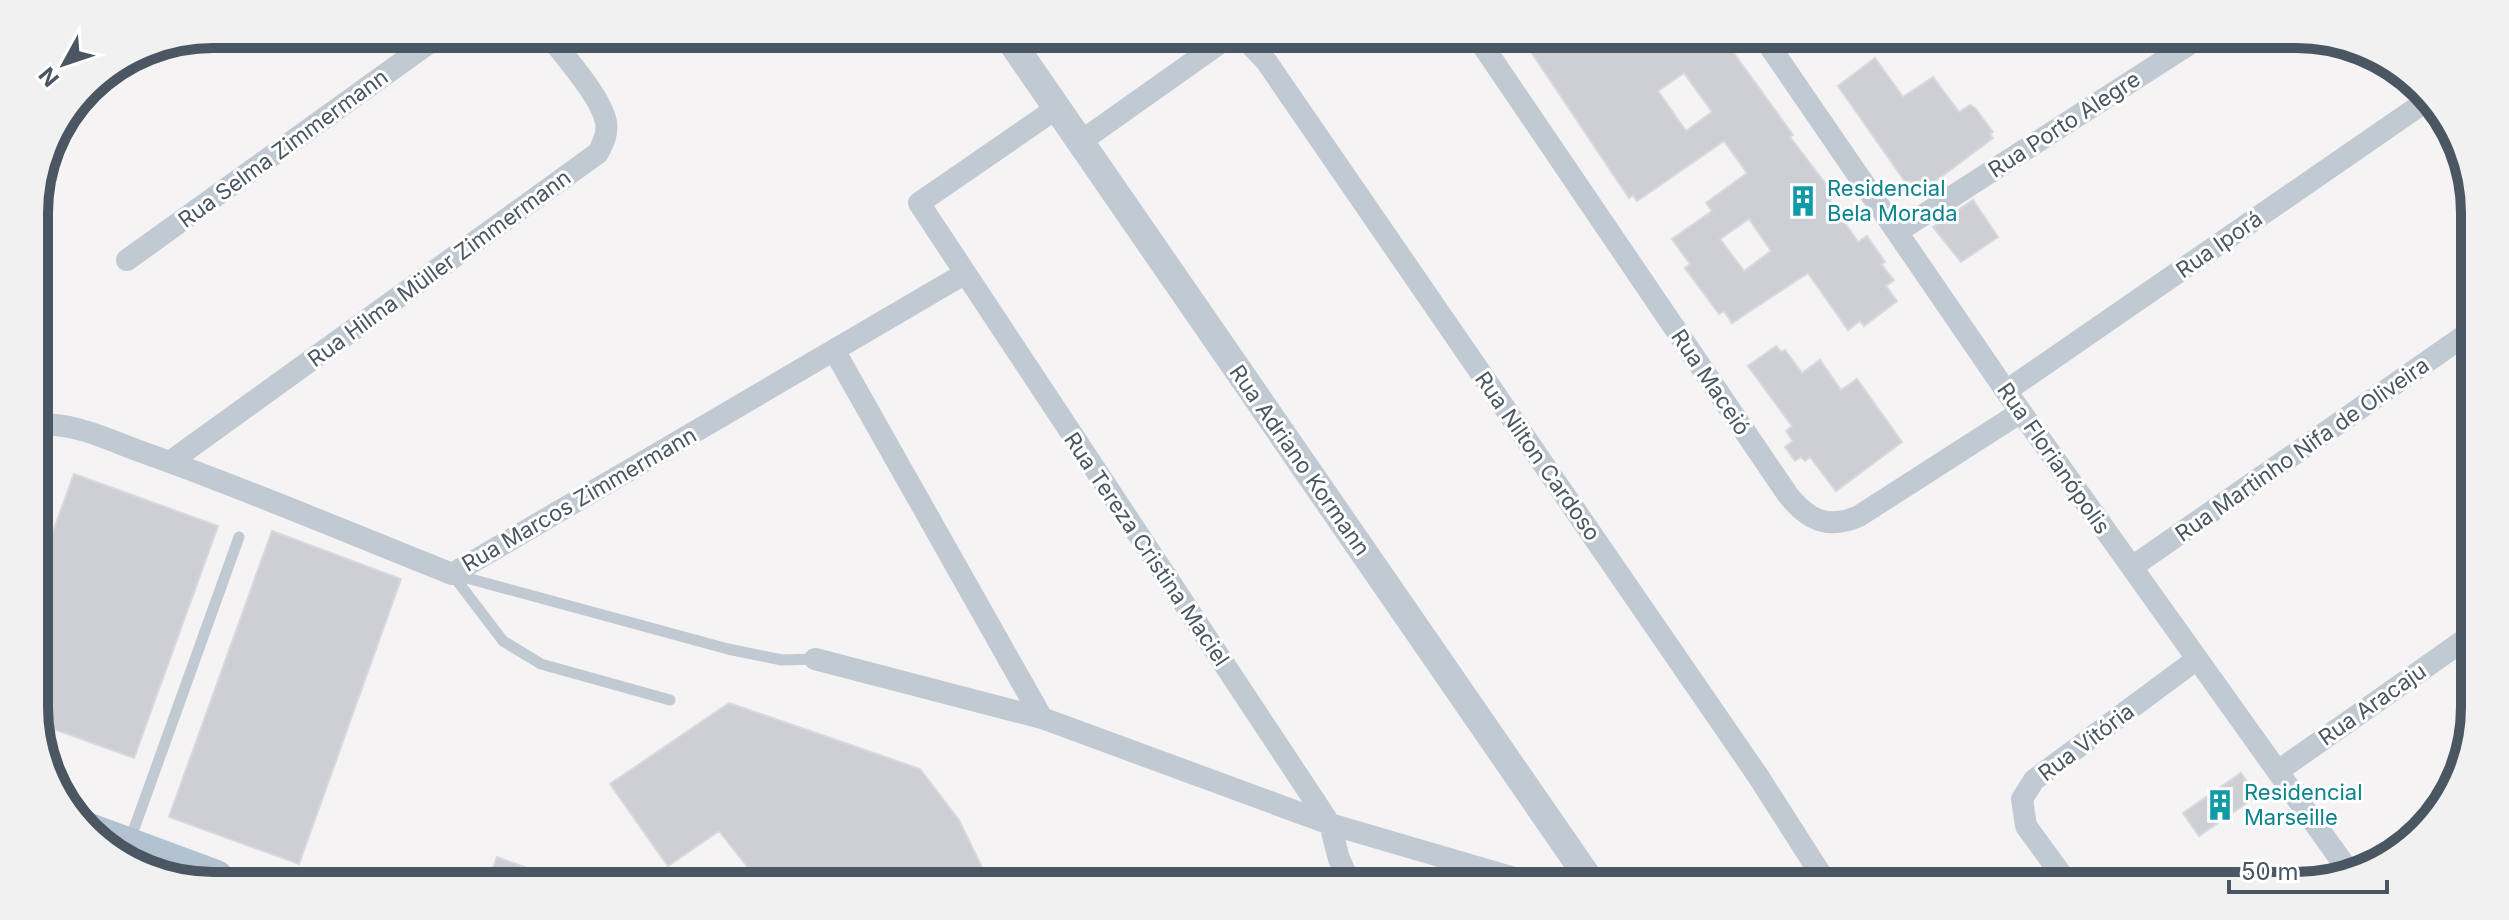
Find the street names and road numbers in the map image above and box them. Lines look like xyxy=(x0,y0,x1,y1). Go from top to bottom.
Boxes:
street label: Rua Selma Zimmermann xyxy=(173,63,393,233)
street label: Rua Porto Alegre xyxy=(1983,65,2145,183)
street label: Rua Hilma Müller Zimmermann xyxy=(303,164,575,372)
street label: Rua Iporá xyxy=(2171,205,2267,283)
street label: Rua Maceió xyxy=(1666,324,1756,440)
street label: Rua Martinho Nifa de Oliveira xyxy=(2170,351,2434,547)
street label: Rua Adriano Kormann xyxy=(1224,360,1376,560)
street label: Rua Nilton Cardoso xyxy=(1470,366,1606,546)
street label: Rua Florianópolis xyxy=(1992,377,2116,539)
street label: Rua Marcos Zimmermann xyxy=(457,421,701,577)
street label: Rua Tereza Cristina Maciel xyxy=(1059,427,1235,671)
street label: Rua Aracaju xyxy=(2313,658,2431,750)
street label: Rua Vitória xyxy=(2033,698,2139,786)

